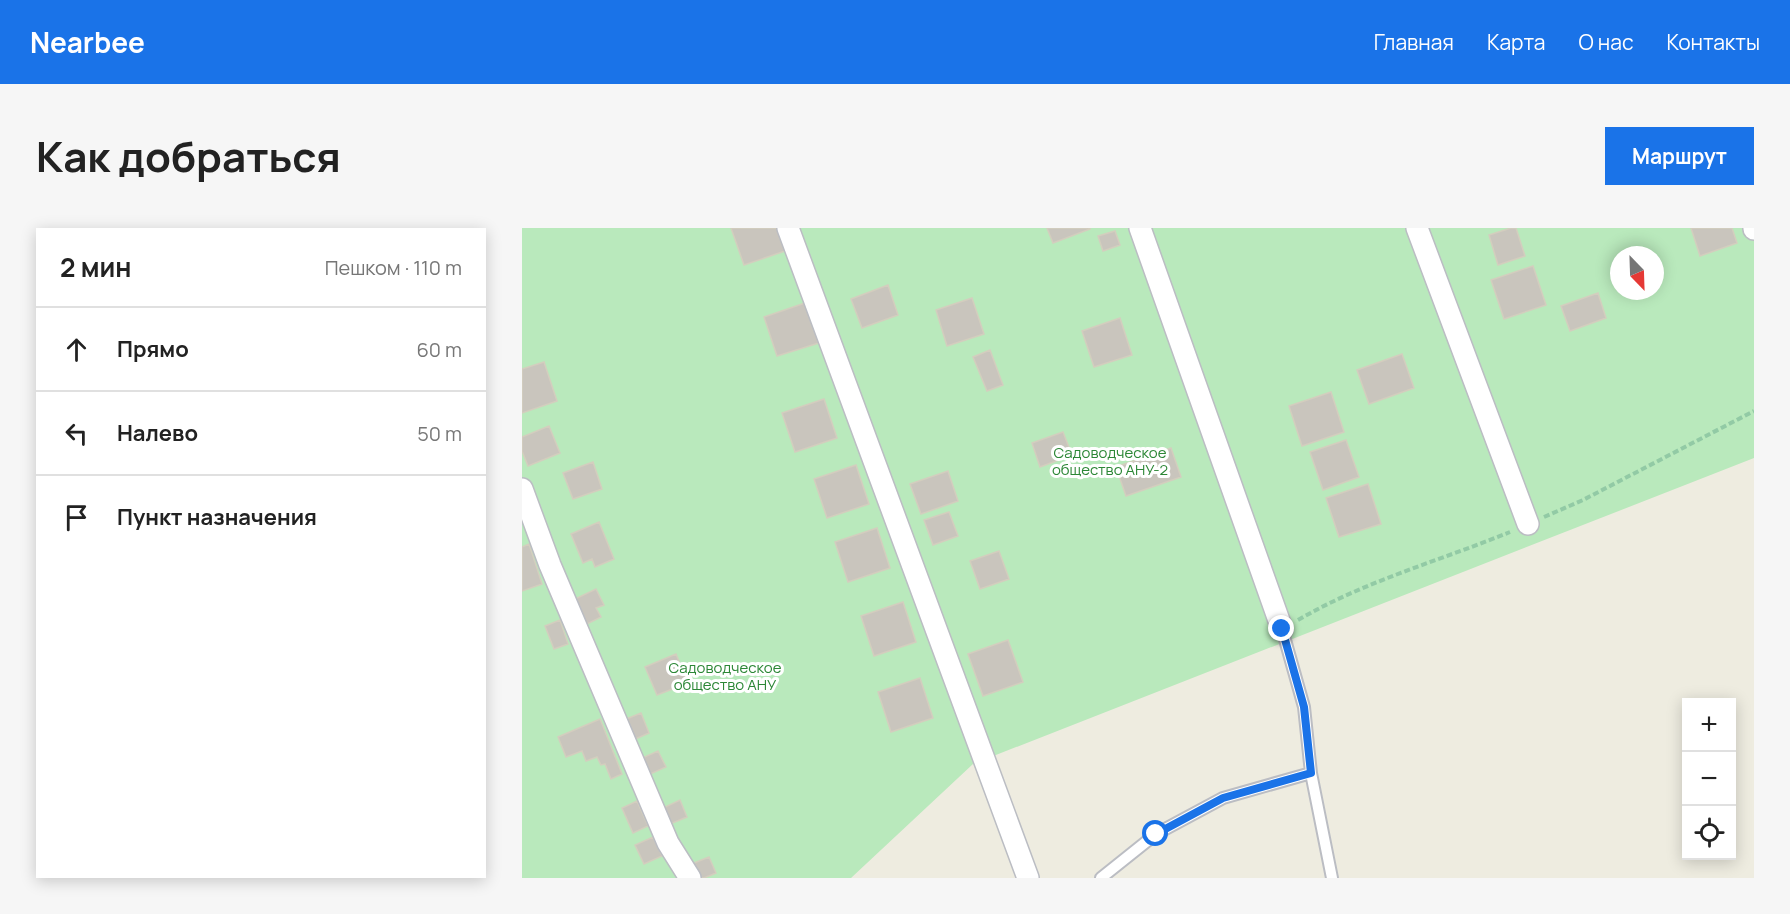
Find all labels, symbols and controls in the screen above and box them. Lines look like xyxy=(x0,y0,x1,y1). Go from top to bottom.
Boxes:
text: Nearbee xyxy=(30,23,145,61)
text: Главная xyxy=(1374,28,1454,56)
text: Карта xyxy=(1487,28,1545,56)
text: О нас xyxy=(1578,28,1634,56)
text: Контакты xyxy=(1667,28,1760,56)
text: Как добраться xyxy=(36,127,341,185)
button: Маршрут xyxy=(1605,127,1754,185)
north arrow xyxy=(1610,246,1664,300)
text: 2 мин xyxy=(60,249,132,285)
text: Пешком · 110 m xyxy=(325,254,462,281)
icon: ahead xyxy=(60,333,93,366)
text: Прямо xyxy=(117,334,189,364)
text: 60 m xyxy=(416,336,462,363)
icon: left xyxy=(60,417,93,450)
text: Налево xyxy=(117,418,198,448)
text: 50 m xyxy=(417,420,462,447)
park label: Садоводческое общество АНУ-2 xyxy=(1052,442,1168,480)
icon: arrive xyxy=(60,501,93,534)
text: Пункт назначения xyxy=(117,502,317,532)
route end xyxy=(1268,615,1294,641)
park label: Садоводческое общество АНУ xyxy=(669,657,782,695)
map controls xyxy=(1682,698,1736,860)
button: + xyxy=(1682,698,1736,752)
button: − xyxy=(1682,752,1736,806)
button: locate xyxy=(1682,806,1736,860)
route start xyxy=(1142,820,1168,846)

